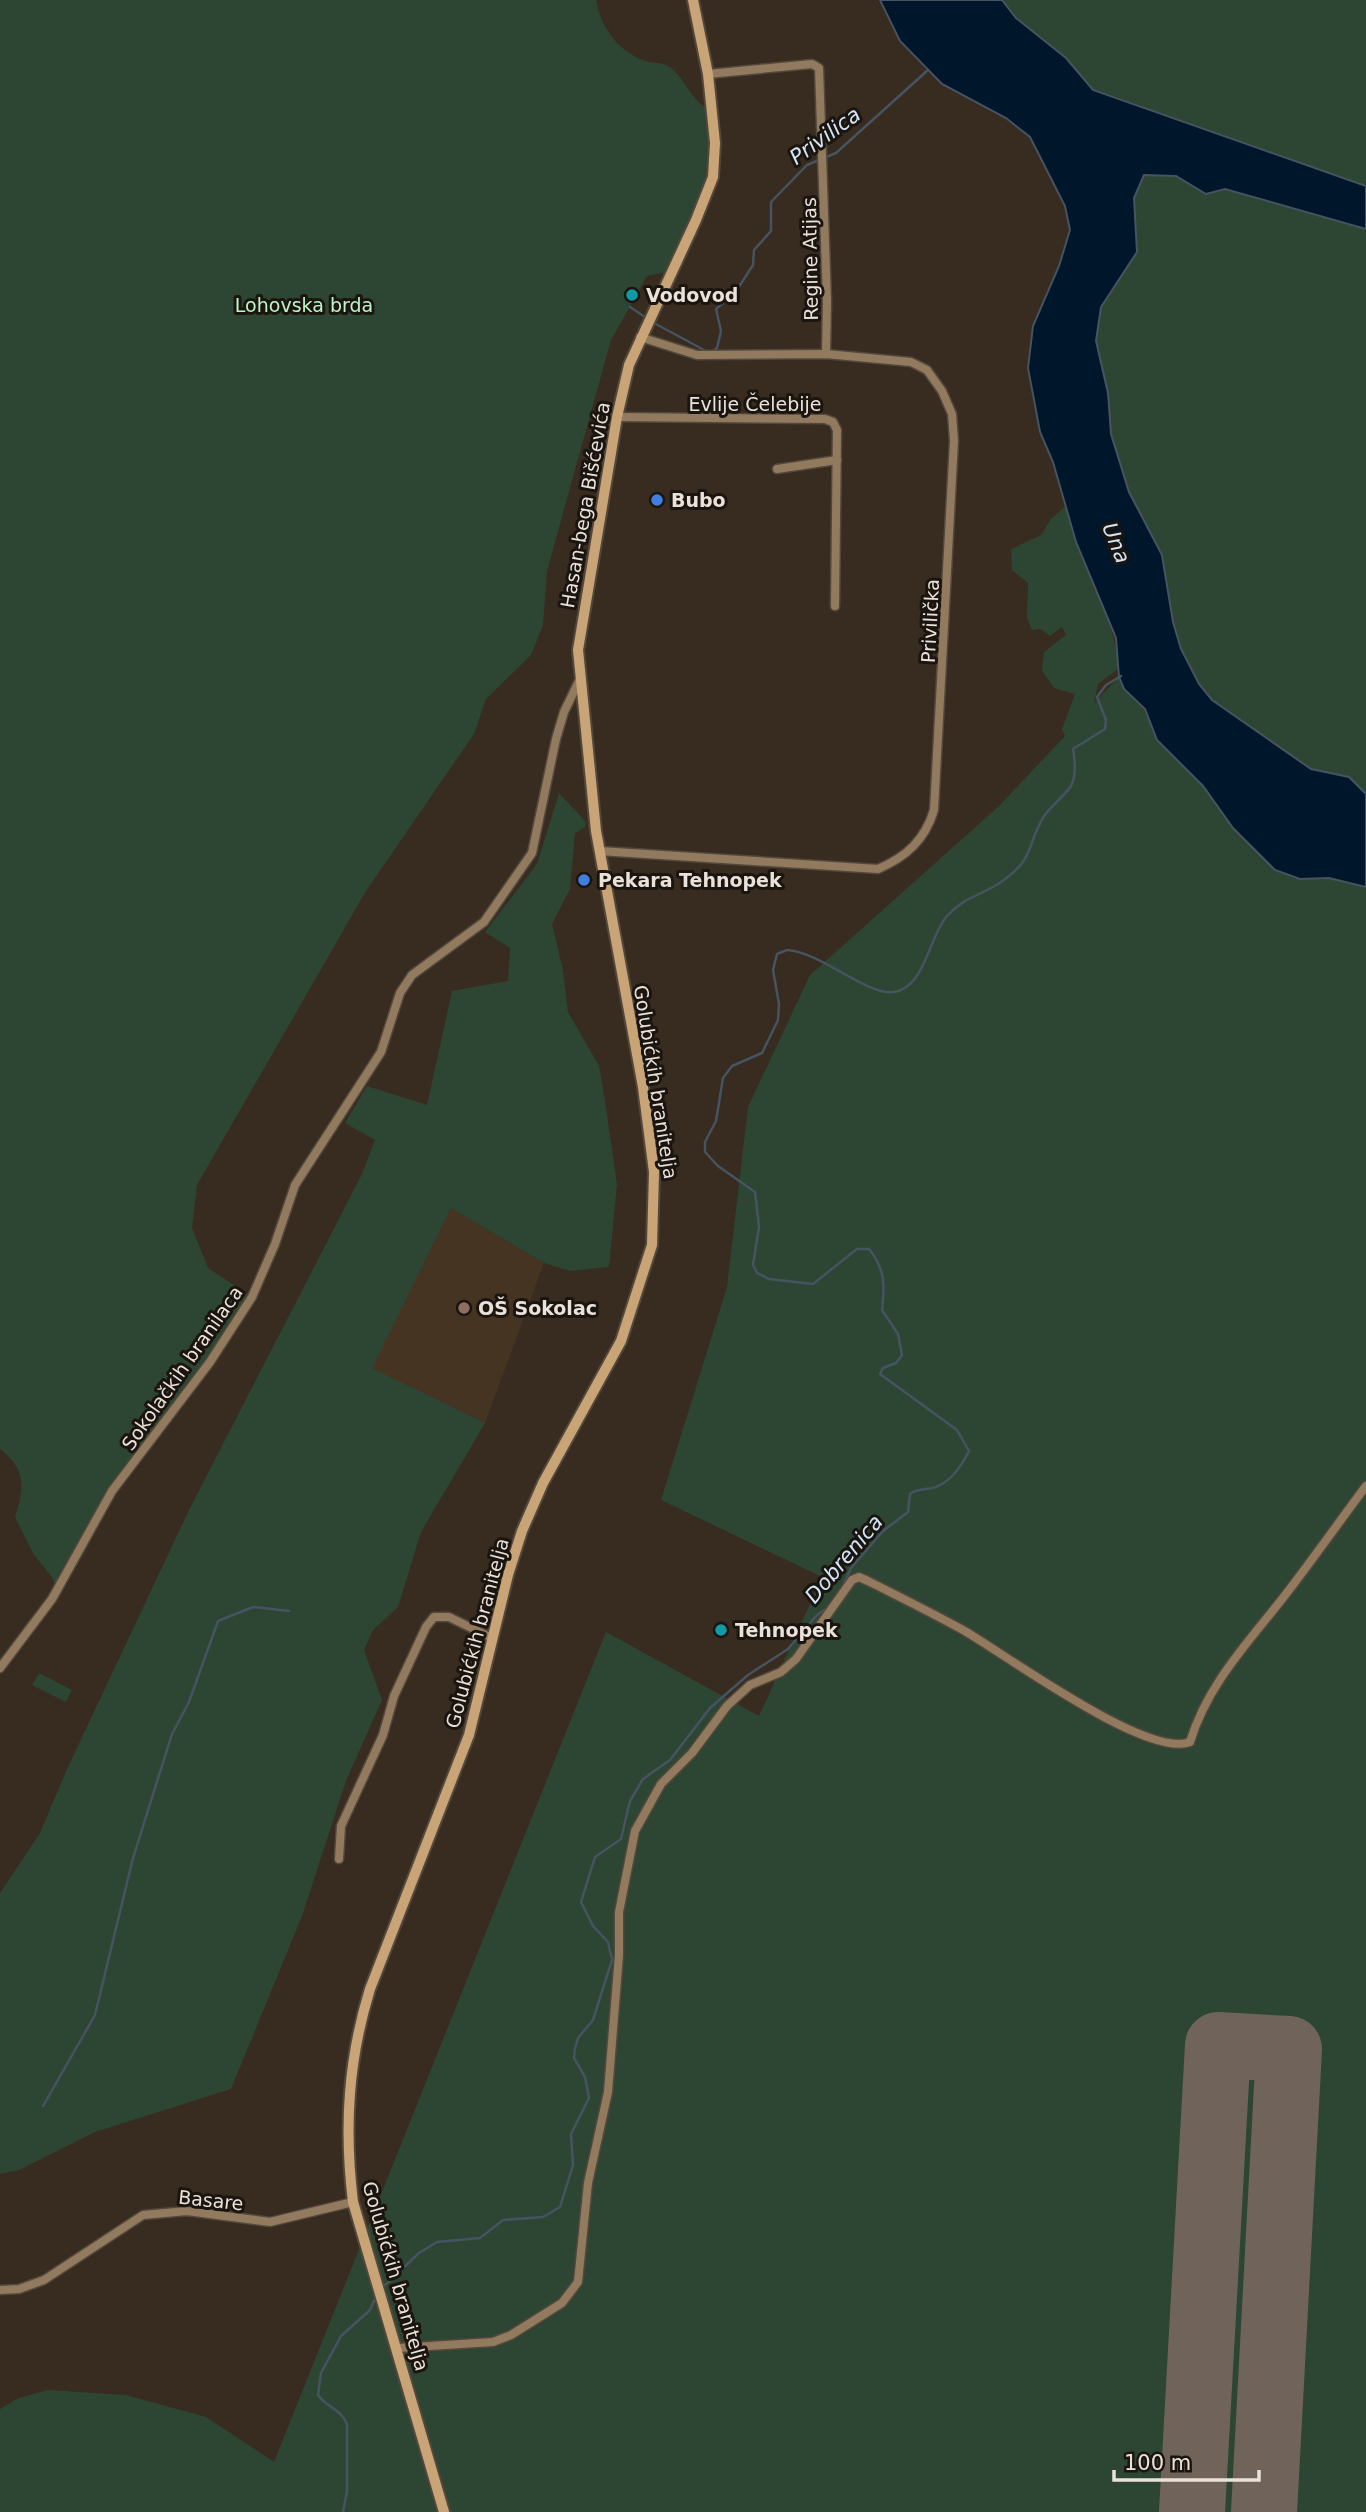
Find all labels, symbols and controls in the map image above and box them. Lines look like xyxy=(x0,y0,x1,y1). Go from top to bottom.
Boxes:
water label: Privilica xyxy=(785,102,865,170)
street label: Regine Atijas xyxy=(798,197,822,321)
place label: Vodovod xyxy=(646,284,738,306)
marker: Vodovod xyxy=(624,287,640,303)
park label: Lohovska brda xyxy=(235,294,373,316)
street label: Evlije Čelebije xyxy=(688,392,822,415)
street label: Hasan-bega Bišćevića xyxy=(556,400,614,610)
place label: Bubo xyxy=(671,489,726,511)
marker: Bubo xyxy=(649,492,665,508)
water label: Una xyxy=(1097,519,1135,567)
street label: Privilička xyxy=(917,578,943,664)
place label: Pekara Tehnopek xyxy=(598,869,782,891)
marker: Pekara Tehnopek xyxy=(576,872,592,888)
street label: Golubićkih branitelja xyxy=(630,983,682,1181)
street label: Sokolačkih branilaca xyxy=(117,1282,247,1454)
place label: OŠ Sokolac xyxy=(478,1296,597,1319)
marker: OŠ Sokolac xyxy=(456,1300,472,1316)
water label: Dobrenica xyxy=(800,1510,888,1608)
street label: Golubićkih branitelja xyxy=(441,1535,513,1731)
place label: Tehnopek xyxy=(735,1619,838,1641)
marker: Tehnopek xyxy=(713,1622,729,1638)
street label: Golubićkih branitelja xyxy=(358,2179,434,2373)
street label: Basare xyxy=(177,2186,245,2214)
scale bar xyxy=(1114,2438,1259,2482)
text: 100 m xyxy=(1124,2451,1191,2475)

